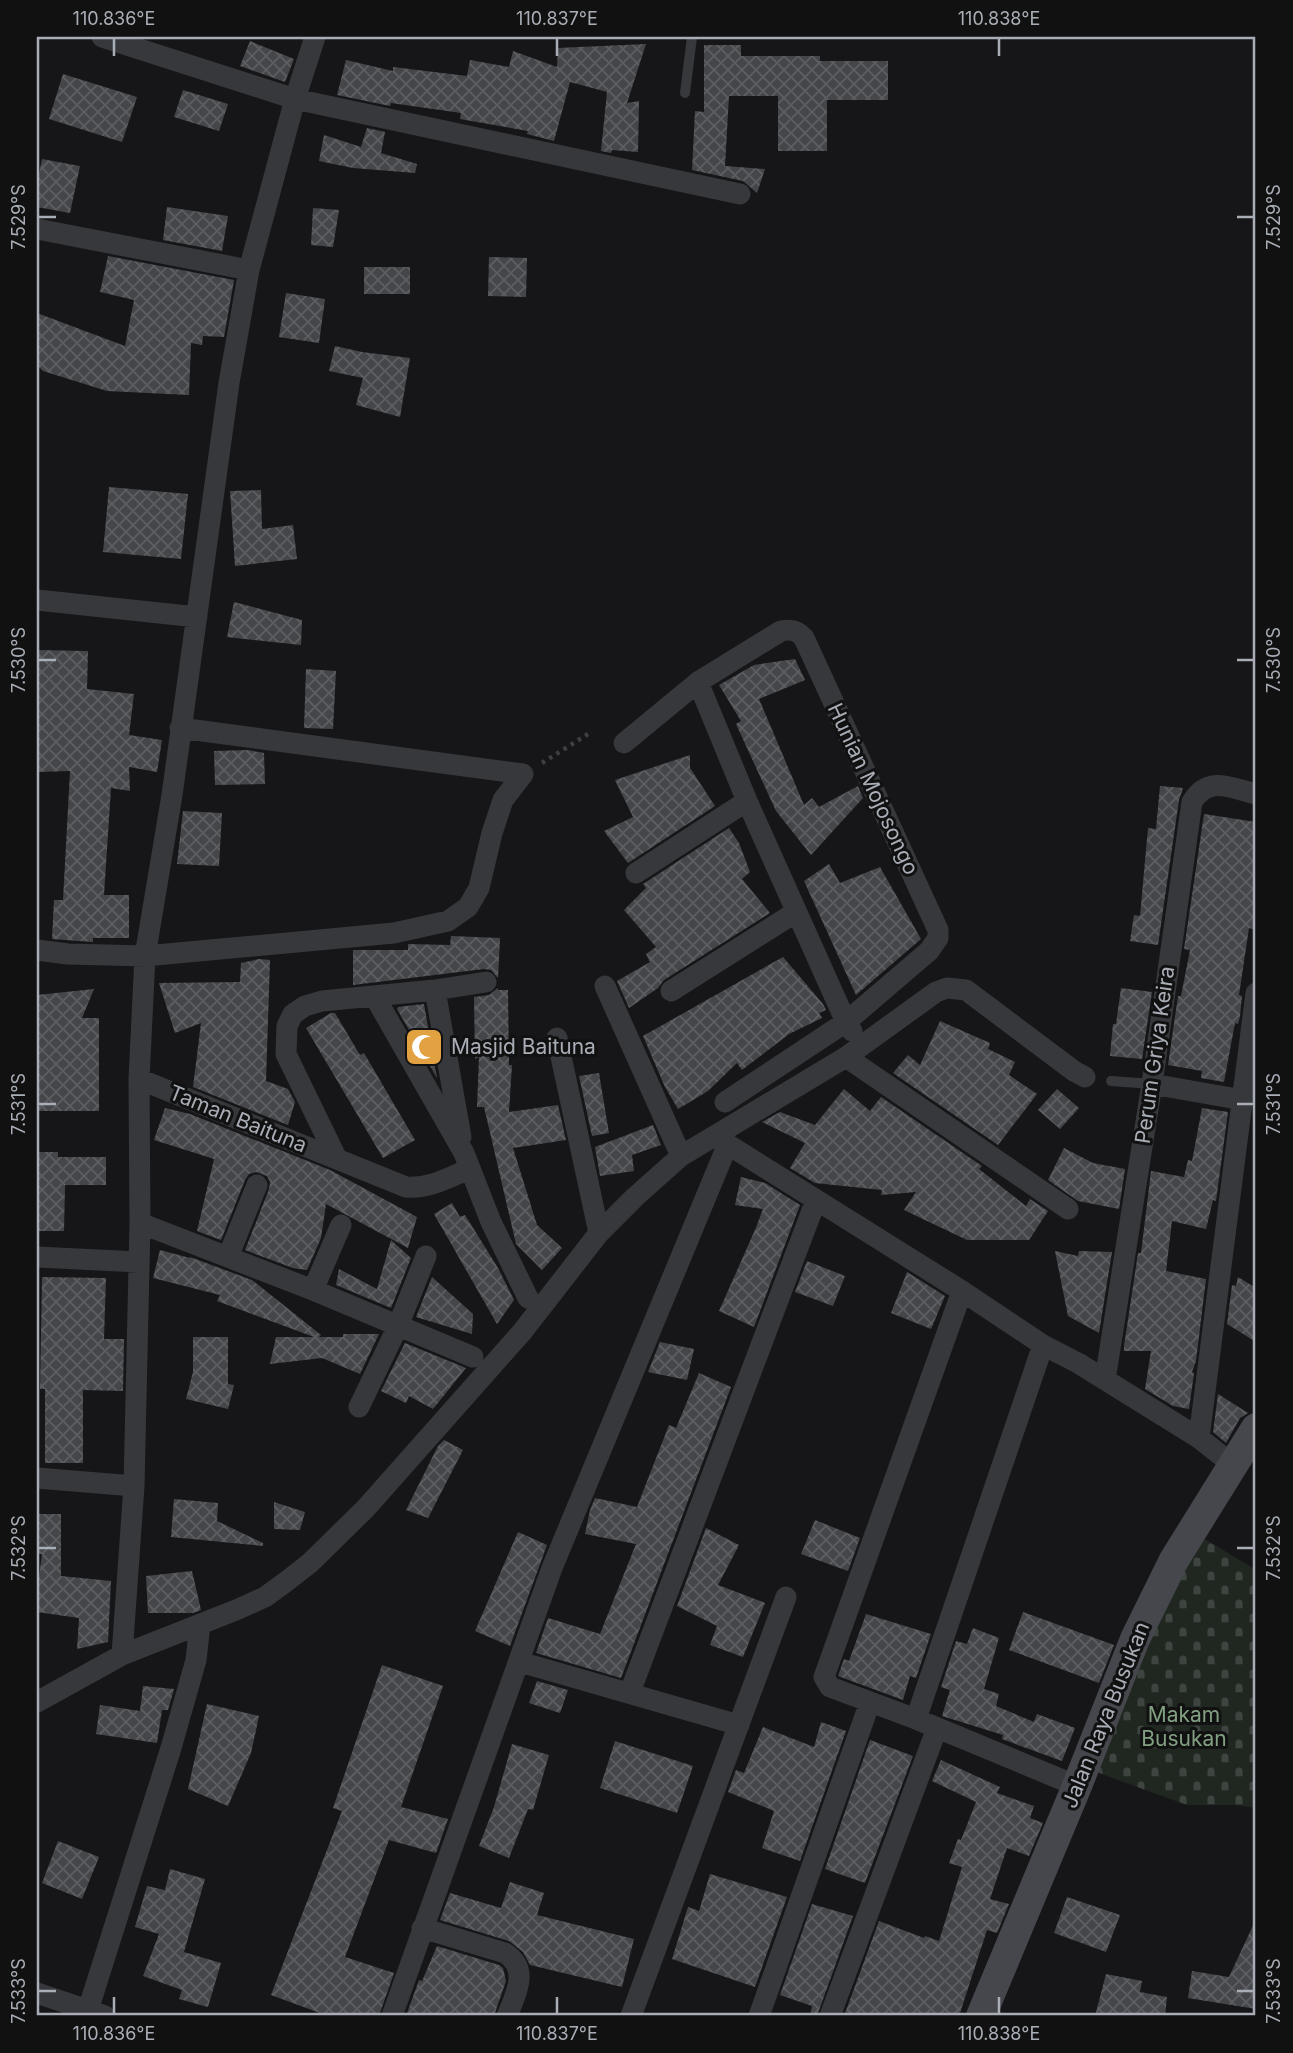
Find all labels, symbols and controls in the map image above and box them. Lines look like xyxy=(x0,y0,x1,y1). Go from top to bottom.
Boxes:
text: 110.836°E xyxy=(73,8,155,29)
text: 110.837°E xyxy=(516,8,598,29)
text: 110.838°E xyxy=(958,8,1040,29)
text: 7.529°S xyxy=(8,184,29,250)
text: 7.529°S xyxy=(1263,184,1284,250)
text: 7.530°S xyxy=(8,627,29,693)
text: 7.530°S xyxy=(1263,627,1284,693)
street label: Hunian Mojosongo xyxy=(823,699,924,879)
street label: Perum Griya Keira xyxy=(1130,965,1179,1145)
mosque icon: Masjid Baituna xyxy=(403,1026,445,1068)
place label: Masjid Baituna xyxy=(451,1034,596,1059)
text: 7.531°S xyxy=(8,1073,29,1135)
text: 7.531°S xyxy=(1263,1073,1284,1135)
street label: Taman Baituna xyxy=(166,1080,311,1158)
text: 7.532°S xyxy=(8,1515,29,1581)
text: 7.532°S xyxy=(1263,1515,1284,1581)
street label: Jalan Raya Busukan xyxy=(1057,1618,1154,1812)
park label: Makam Busukan xyxy=(1141,1702,1227,1751)
text: 7.533°S xyxy=(8,1958,29,2024)
text: 7.533°S xyxy=(1263,1958,1284,2024)
text: 110.836°E xyxy=(73,2023,155,2044)
text: 110.837°E xyxy=(516,2023,598,2044)
text: 110.838°E xyxy=(958,2023,1040,2044)

